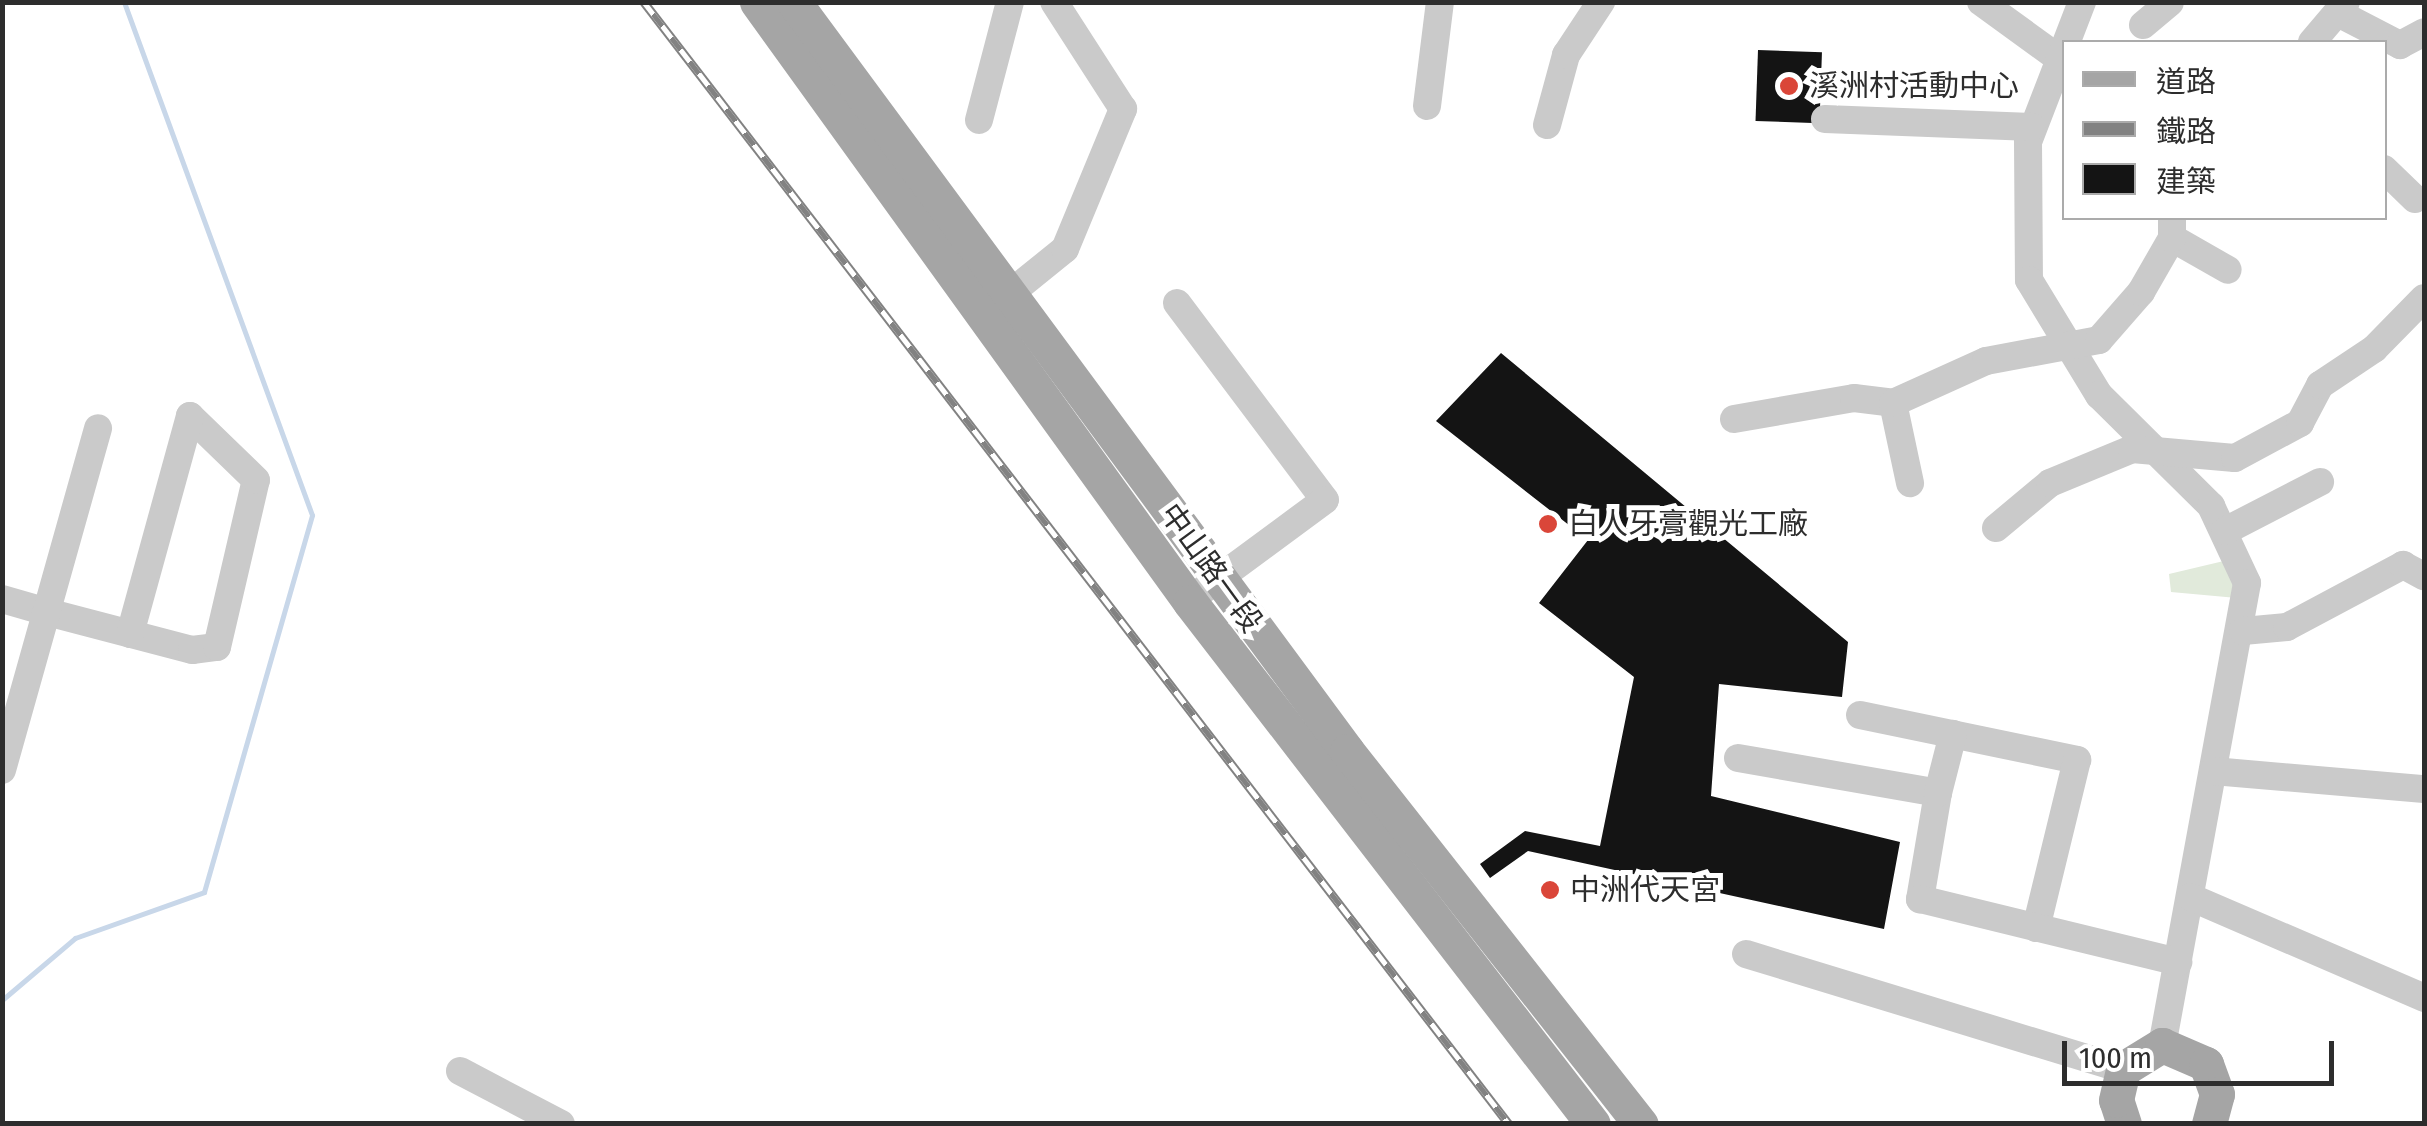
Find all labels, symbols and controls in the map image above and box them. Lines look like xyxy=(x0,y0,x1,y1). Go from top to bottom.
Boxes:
legend xyxy=(2062,40,2387,220)
text: 道路 xyxy=(2156,64,2216,100)
place label: 溪洲村活動中心 xyxy=(1809,68,2019,104)
marker: 溪洲村活動中心 xyxy=(1778,75,1800,97)
text: 鐵路 xyxy=(2156,114,2216,150)
text: 建築 xyxy=(2156,164,2216,200)
street label: 中山路一段 xyxy=(1152,497,1270,639)
place label: 白人牙膏觀光工廠 xyxy=(1568,506,1808,542)
marker: 白人牙膏觀光工廠 xyxy=(1537,513,1559,535)
place label: 中洲代天宮 xyxy=(1570,872,1720,908)
marker: 中洲代天宮 xyxy=(1539,879,1561,901)
scale bar xyxy=(2067,1021,2340,1083)
text: 100 m xyxy=(2079,1040,2152,1076)

